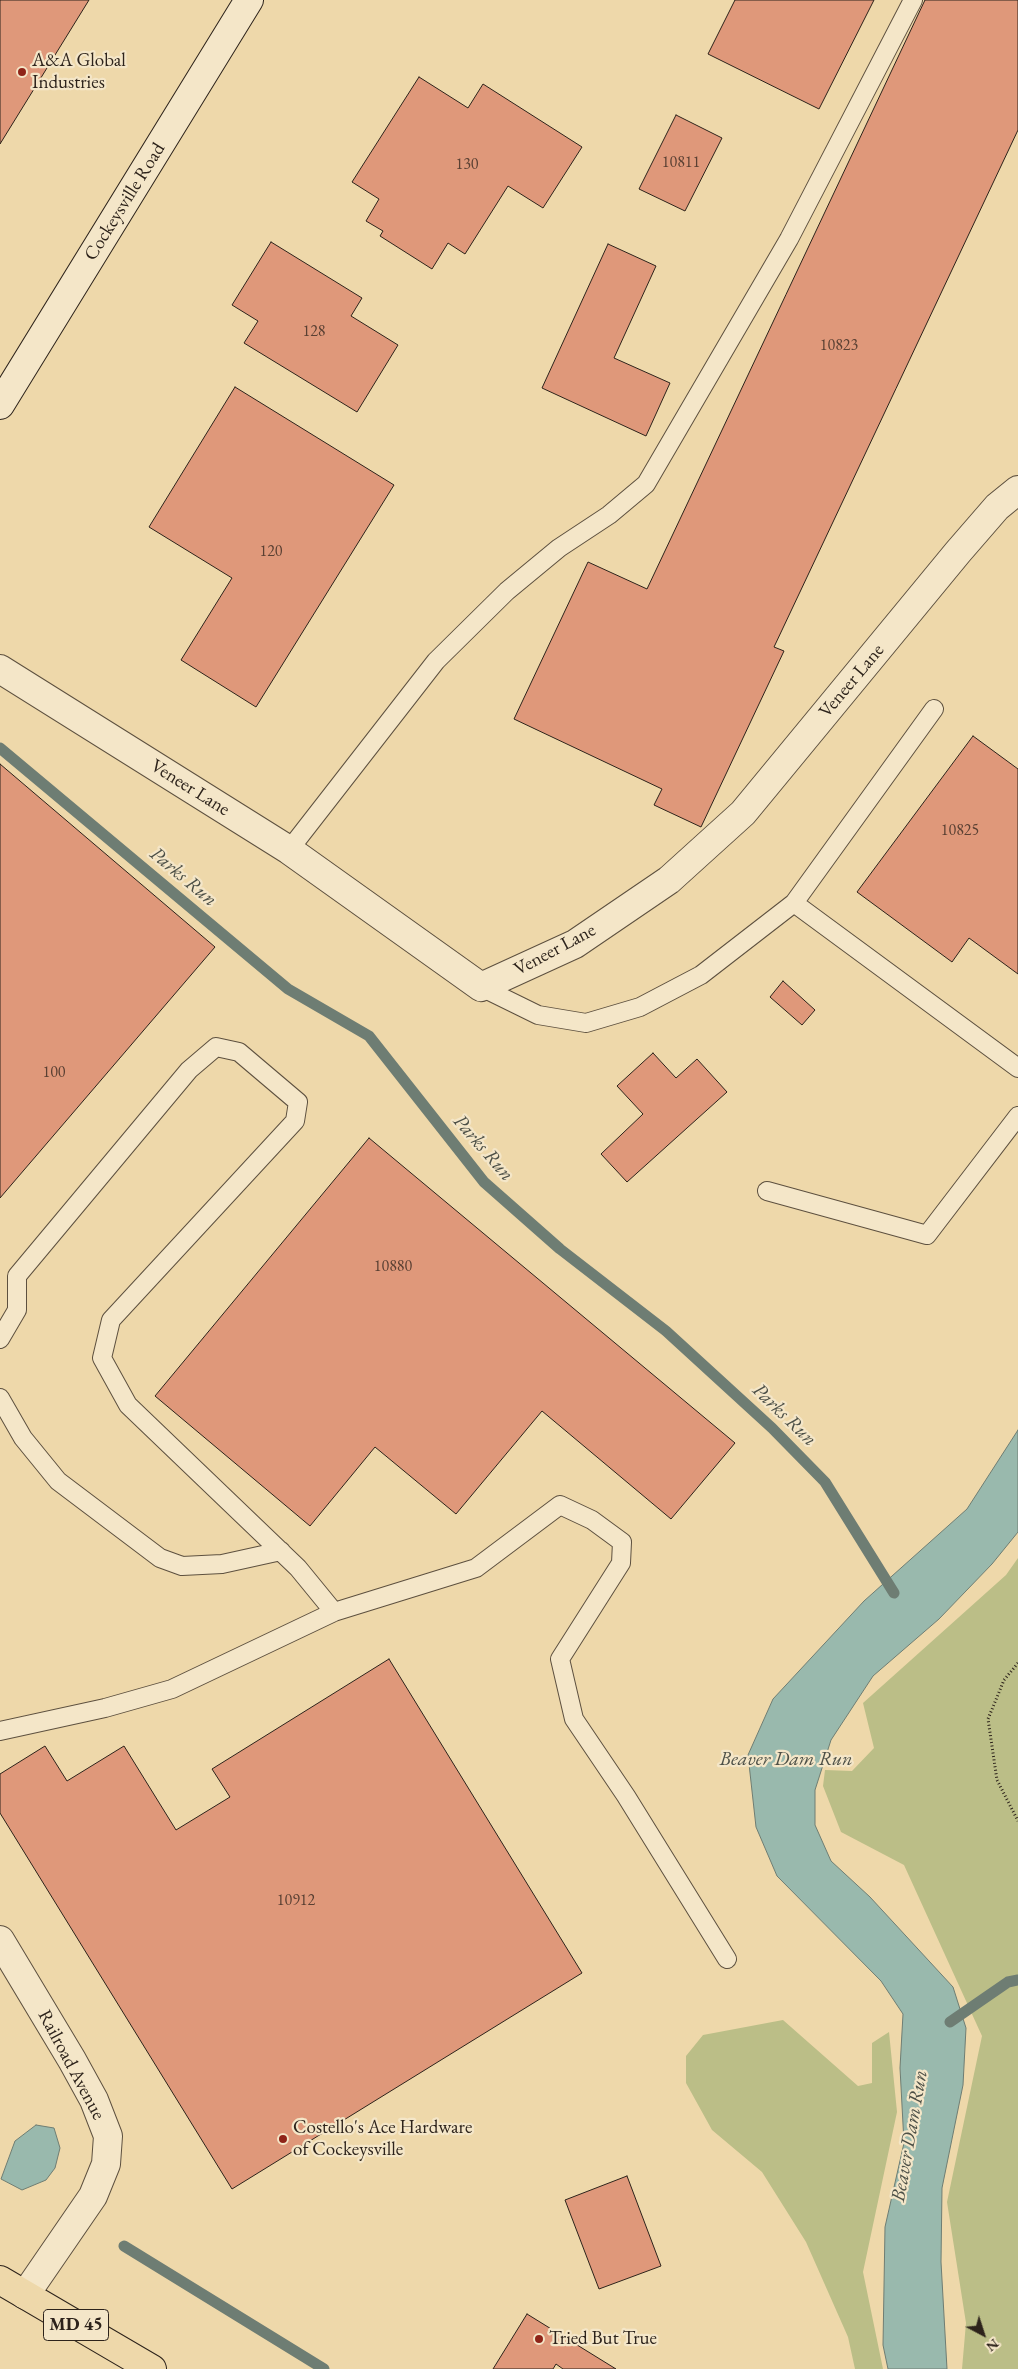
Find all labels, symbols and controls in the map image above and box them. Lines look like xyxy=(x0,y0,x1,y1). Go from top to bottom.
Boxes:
place label: A&A Global Industries xyxy=(32,50,126,94)
marker: A&A Global Industries xyxy=(16,66,28,78)
street label: Cockeysville Road xyxy=(80,139,170,265)
house number: 10811 xyxy=(662,153,700,173)
house number: 130 xyxy=(455,155,479,175)
house number: 128 xyxy=(302,322,326,342)
house number: 10823 xyxy=(820,336,858,356)
house number: 120 xyxy=(259,542,283,562)
street label: Veneer Lane xyxy=(815,640,889,722)
street label: Veneer Lane xyxy=(146,755,234,821)
house number: 10825 xyxy=(941,821,979,841)
water label: Parks Run xyxy=(145,842,221,912)
street label: Veneer Lane xyxy=(510,919,600,981)
house number: 100 xyxy=(42,1063,66,1083)
water label: Parks Run xyxy=(448,1110,518,1186)
house number: 10880 xyxy=(374,1257,412,1277)
water label: Parks Run xyxy=(747,1379,821,1451)
water label: Beaver Dam Run xyxy=(719,1748,853,1772)
house number: 10912 xyxy=(277,1891,315,1911)
street label: Railroad Avenue xyxy=(32,2006,110,2124)
water label: Beaver Dam Run xyxy=(887,2068,933,2204)
place label: Costello's Ace Hardware of Cockeysville xyxy=(293,2117,472,2161)
marker: Costello's Ace Hardware of Cockeysville xyxy=(277,2133,289,2145)
north arrow xyxy=(958,2309,1008,2359)
road number: MD 45 xyxy=(44,2310,108,2340)
place label: Tried But True xyxy=(549,2328,657,2350)
marker: Tried But True xyxy=(533,2333,545,2345)
text: N xyxy=(983,2335,1003,2356)

